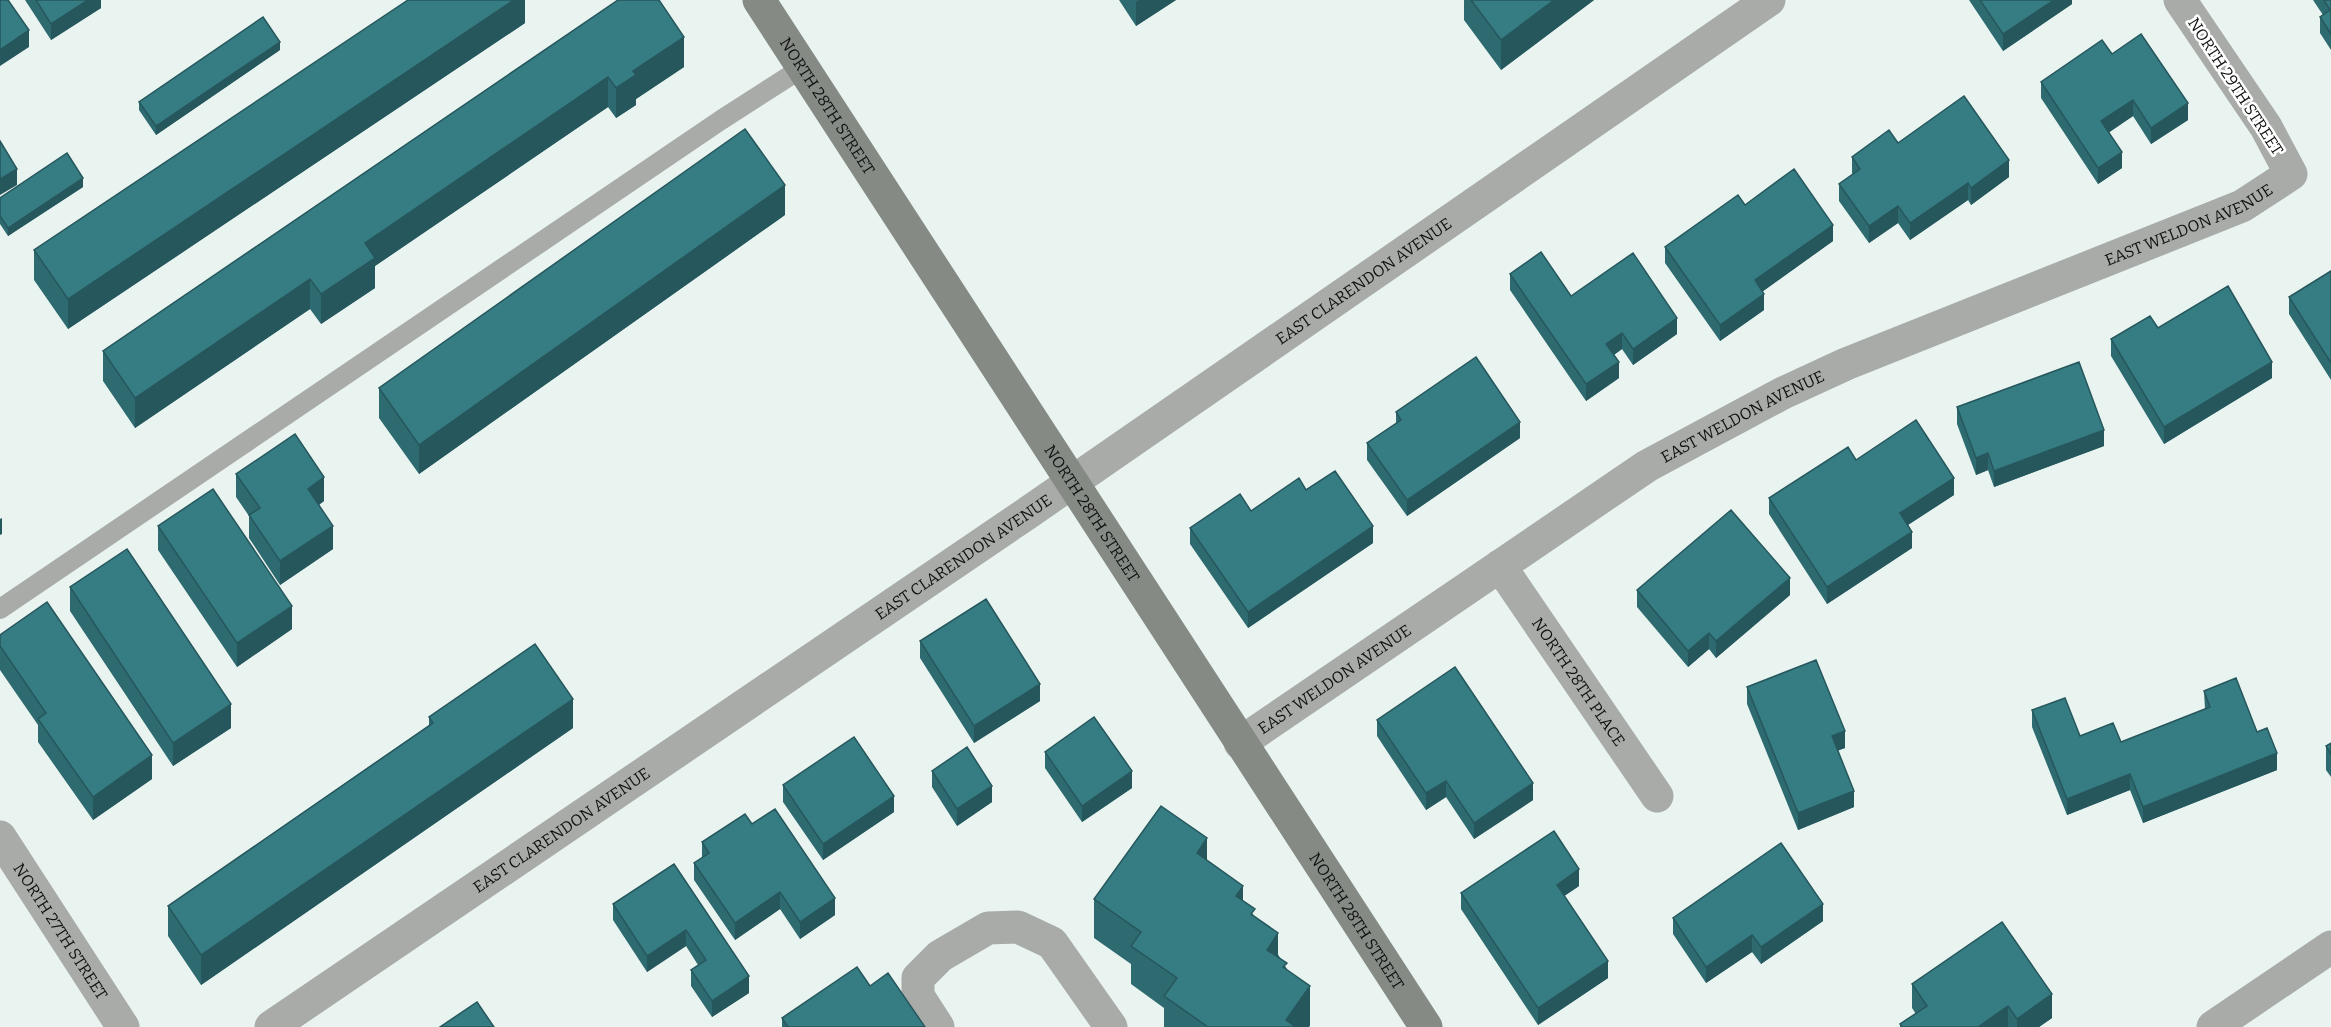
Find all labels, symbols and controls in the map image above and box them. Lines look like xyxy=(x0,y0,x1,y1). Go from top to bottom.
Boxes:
street label: NORTH 29TH STREET xyxy=(2184,14,2287,158)
street label: NORTH 28TH STREET xyxy=(776,34,879,178)
street label: EAST WELDON AVENUE xyxy=(2102,180,2276,270)
street label: EAST CLARENDON AVENUE xyxy=(1272,214,1455,348)
street label: EAST WELDON AVENUE xyxy=(1658,366,1827,467)
street label: NORTH 28TH STREET xyxy=(1041,441,1143,586)
street label: EAST CLARENDON AVENUE xyxy=(872,490,1056,624)
street label: NORTH 28TH PLACE xyxy=(1528,614,1629,750)
street label: EAST WELDON AVENUE xyxy=(1254,620,1415,738)
street label: EAST CLARENDON AVENUE xyxy=(470,763,654,897)
street label: NORTH 28TH STREET xyxy=(1305,849,1408,993)
street label: NORTH 27TH STREET xyxy=(9,860,111,1003)

